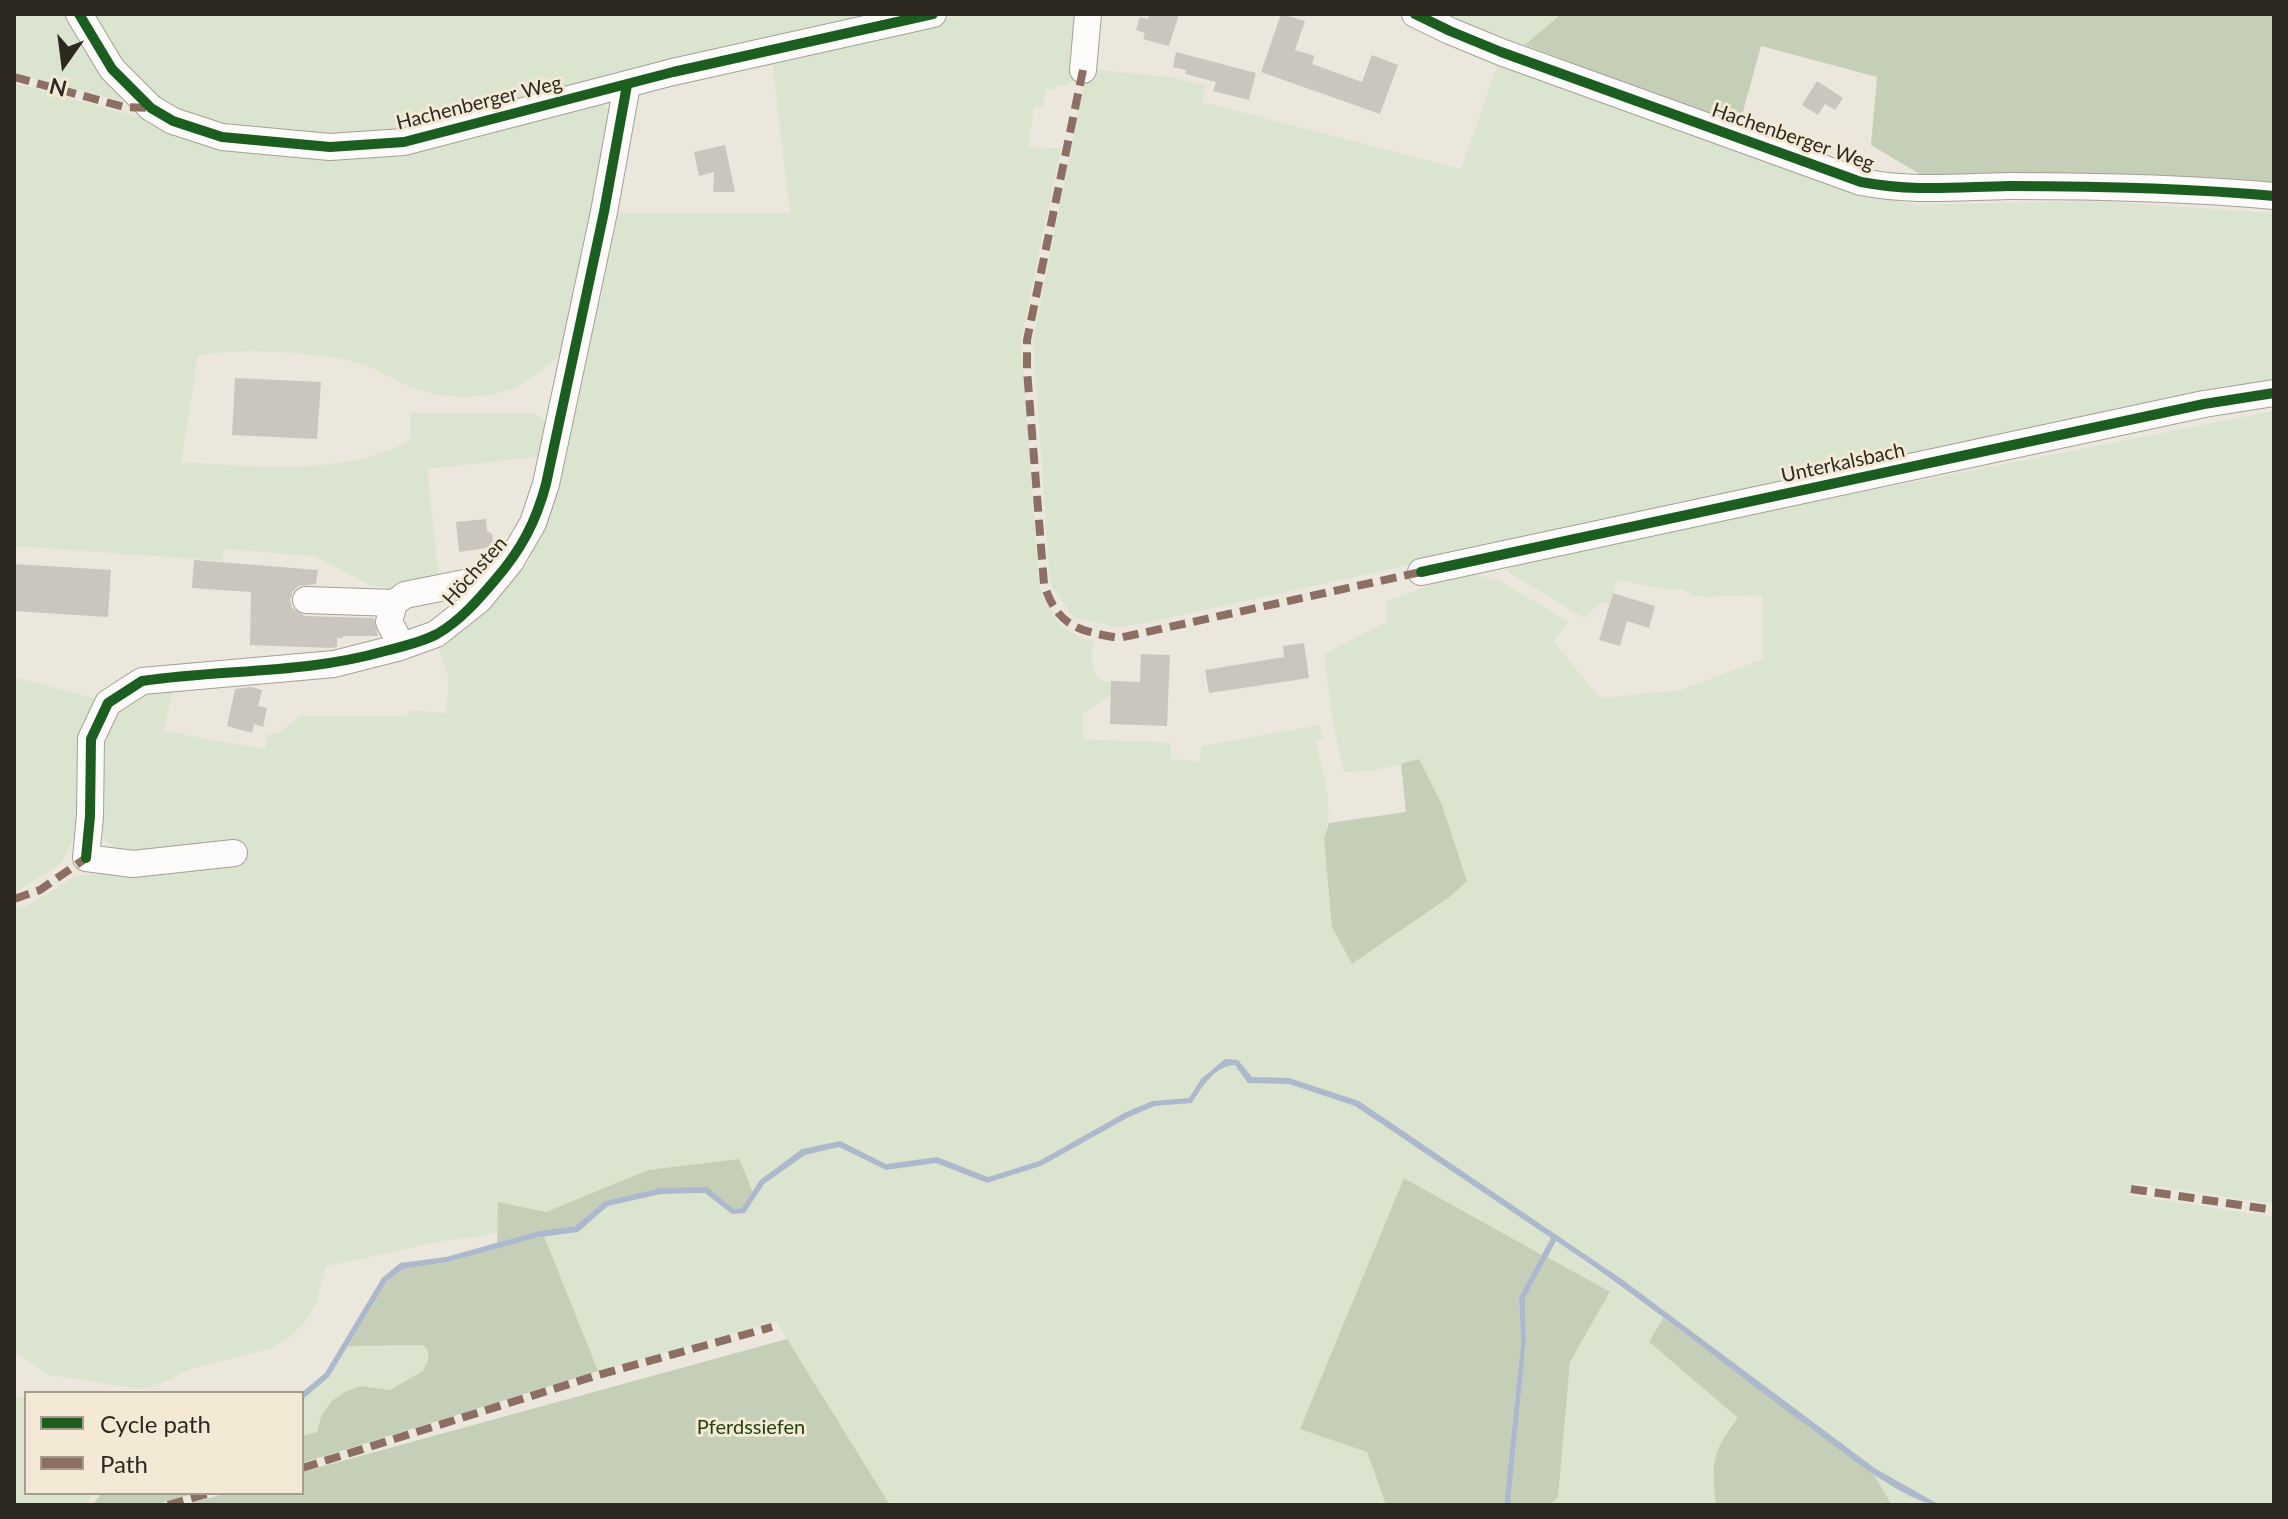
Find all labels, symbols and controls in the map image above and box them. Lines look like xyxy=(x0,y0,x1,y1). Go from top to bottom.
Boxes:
north arrow xyxy=(24,24,104,104)
street label: Hachenberger Weg xyxy=(394,71,564,135)
text: N xyxy=(47,73,70,103)
street label: Hachenberger Weg xyxy=(1709,98,1877,176)
street label: Unterkalsbach xyxy=(1779,438,1907,488)
street label: Höchsten xyxy=(438,532,512,610)
legend xyxy=(24,1391,304,1495)
text: Cycle path xyxy=(100,1409,211,1438)
park label: Pferdssiefen xyxy=(697,1416,805,1440)
text: Path xyxy=(100,1449,148,1478)

